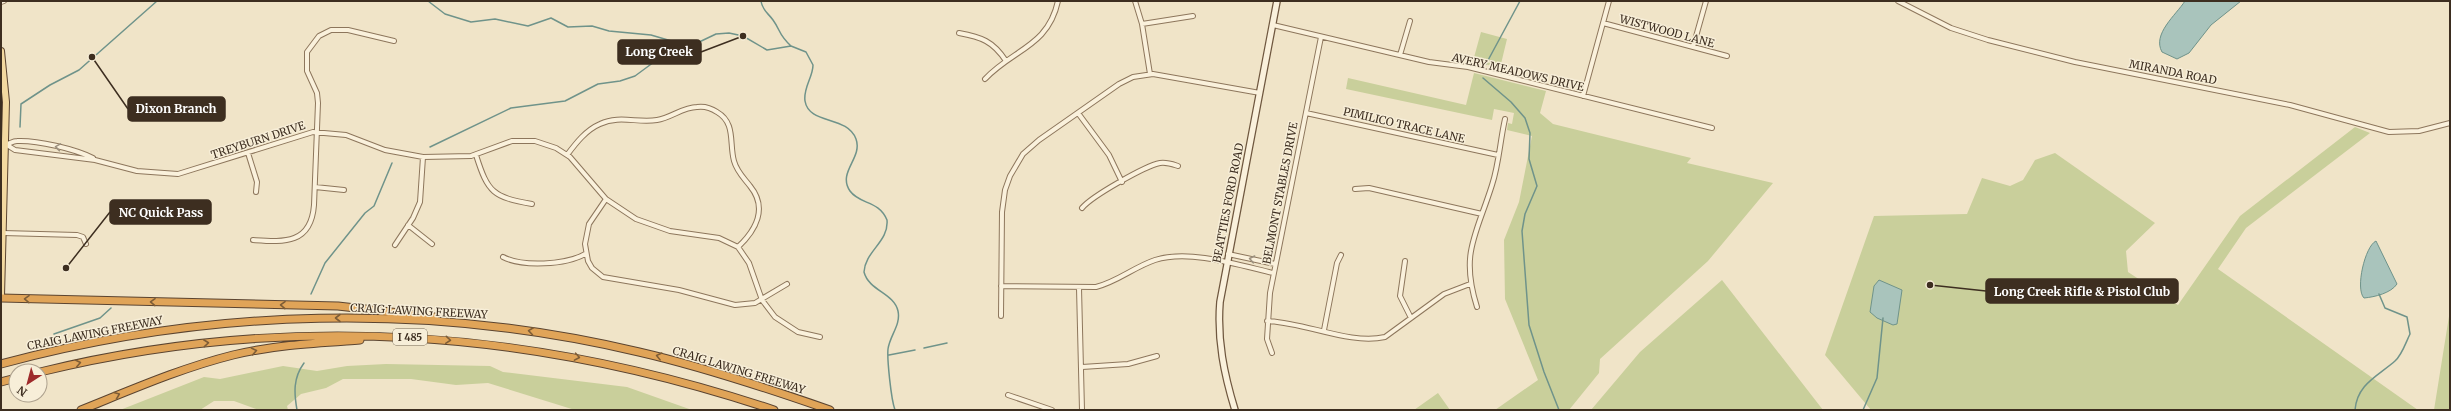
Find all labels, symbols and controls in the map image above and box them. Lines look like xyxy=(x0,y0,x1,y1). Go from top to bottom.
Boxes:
street label: WISTWOOD LANE xyxy=(1617,11,1716,50)
callout: Long Creek xyxy=(618,40,701,64)
text: Long Creek xyxy=(625,44,693,59)
street label: AVERY MEADOWS DRIVE xyxy=(1450,50,1585,94)
street label: MIRANDA ROAD xyxy=(2128,57,2218,87)
callout: Dixon Branch xyxy=(128,97,225,121)
text: Dixon Branch xyxy=(135,101,217,116)
street label: PIMILICO TRACE LANE xyxy=(1342,104,1466,146)
street label: TREYBURN DRIVE xyxy=(209,118,307,162)
street label: BELMONT STABLES DRIVE xyxy=(1259,121,1301,265)
street label: BEATTIES FORD ROAD xyxy=(1209,142,1247,264)
one-way arrow xyxy=(55,143,62,152)
callout: NC Quick Pass xyxy=(110,200,211,224)
text: NC Quick Pass xyxy=(119,205,203,220)
one-way arrow xyxy=(1249,255,1255,263)
callout: Long Creek Rifle & Pistol Club xyxy=(1986,279,2178,303)
text: Long Creek Rifle & Pistol Club xyxy=(1994,284,2170,299)
one-way arrow xyxy=(24,295,30,304)
one-way arrow xyxy=(150,298,156,306)
street label: CRAIG LAWING FREEWAY xyxy=(350,300,489,322)
one-way arrow xyxy=(280,301,286,309)
street label: CRAIG LAWING FREEWAY xyxy=(26,313,165,353)
one-way arrow xyxy=(335,313,341,322)
one-way arrow xyxy=(528,327,534,336)
road number: I 485 xyxy=(393,329,427,345)
one-way arrow xyxy=(445,335,451,344)
one-way arrow xyxy=(203,338,209,347)
street label: CRAIG LAWING FREEWAY xyxy=(671,343,808,397)
one-way arrow xyxy=(251,347,257,356)
one-way arrow xyxy=(574,352,580,361)
one-way arrow xyxy=(656,353,662,361)
one-way arrow xyxy=(75,360,81,368)
north arrow xyxy=(8,363,48,403)
text: N xyxy=(14,383,30,399)
one-way arrow xyxy=(114,392,121,400)

